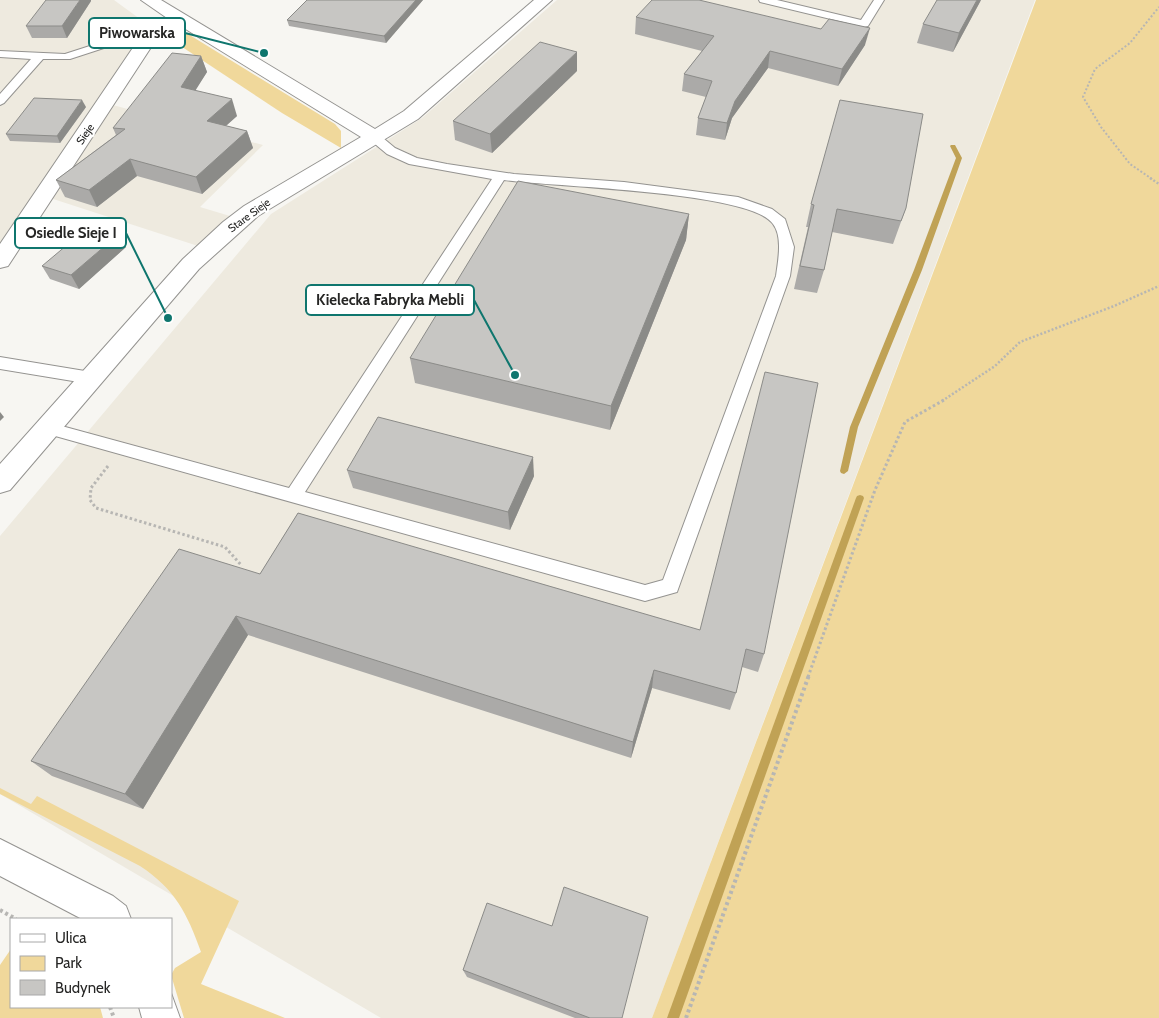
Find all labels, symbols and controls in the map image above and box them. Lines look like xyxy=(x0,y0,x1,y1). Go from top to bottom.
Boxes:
callout: Piwowarska xyxy=(89,18,185,48)
text: Piwowarska xyxy=(99,24,176,42)
street label: Sieje xyxy=(73,121,97,147)
street label: Stare Sieje xyxy=(225,195,273,235)
callout: Osiedle Sieje I xyxy=(15,218,126,248)
text: Osiedle Sieje I xyxy=(25,224,117,242)
callout: Kielecka Fabryka Mebli xyxy=(306,285,474,315)
text: Kielecka Fabryka Mebli xyxy=(316,291,464,309)
legend xyxy=(10,918,172,1008)
text: Ulica xyxy=(55,929,87,947)
text: Park xyxy=(55,954,82,972)
text: Budynek xyxy=(55,979,111,997)

